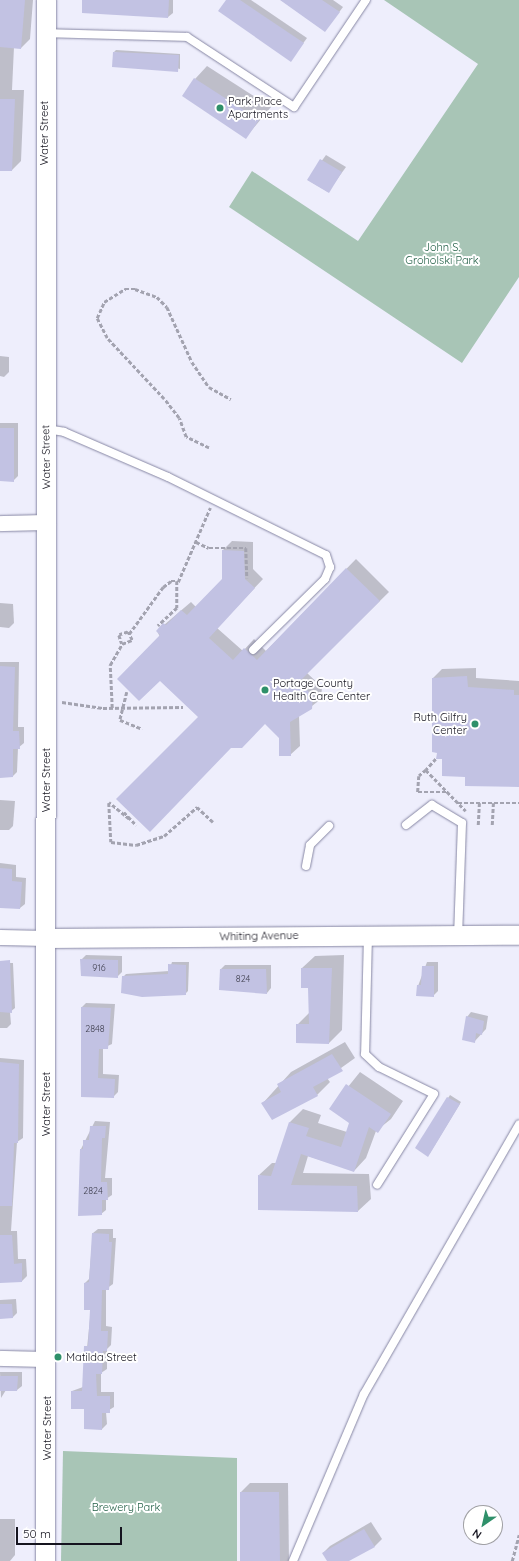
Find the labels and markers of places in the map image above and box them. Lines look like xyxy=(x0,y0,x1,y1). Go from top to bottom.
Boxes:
place label: Park Place Apartments xyxy=(228,95,288,121)
marker: Park Place Apartments xyxy=(215,103,225,113)
place label: Portage County Health Care Center xyxy=(273,677,370,703)
marker: Portage County Health Care Center xyxy=(260,685,270,695)
place label: Ruth Gilfry Center xyxy=(414,711,467,737)
marker: Ruth Gilfry Center xyxy=(470,719,480,729)
place label: Matilda Street xyxy=(66,1350,137,1364)
marker: Matilda Street xyxy=(53,1352,63,1362)

